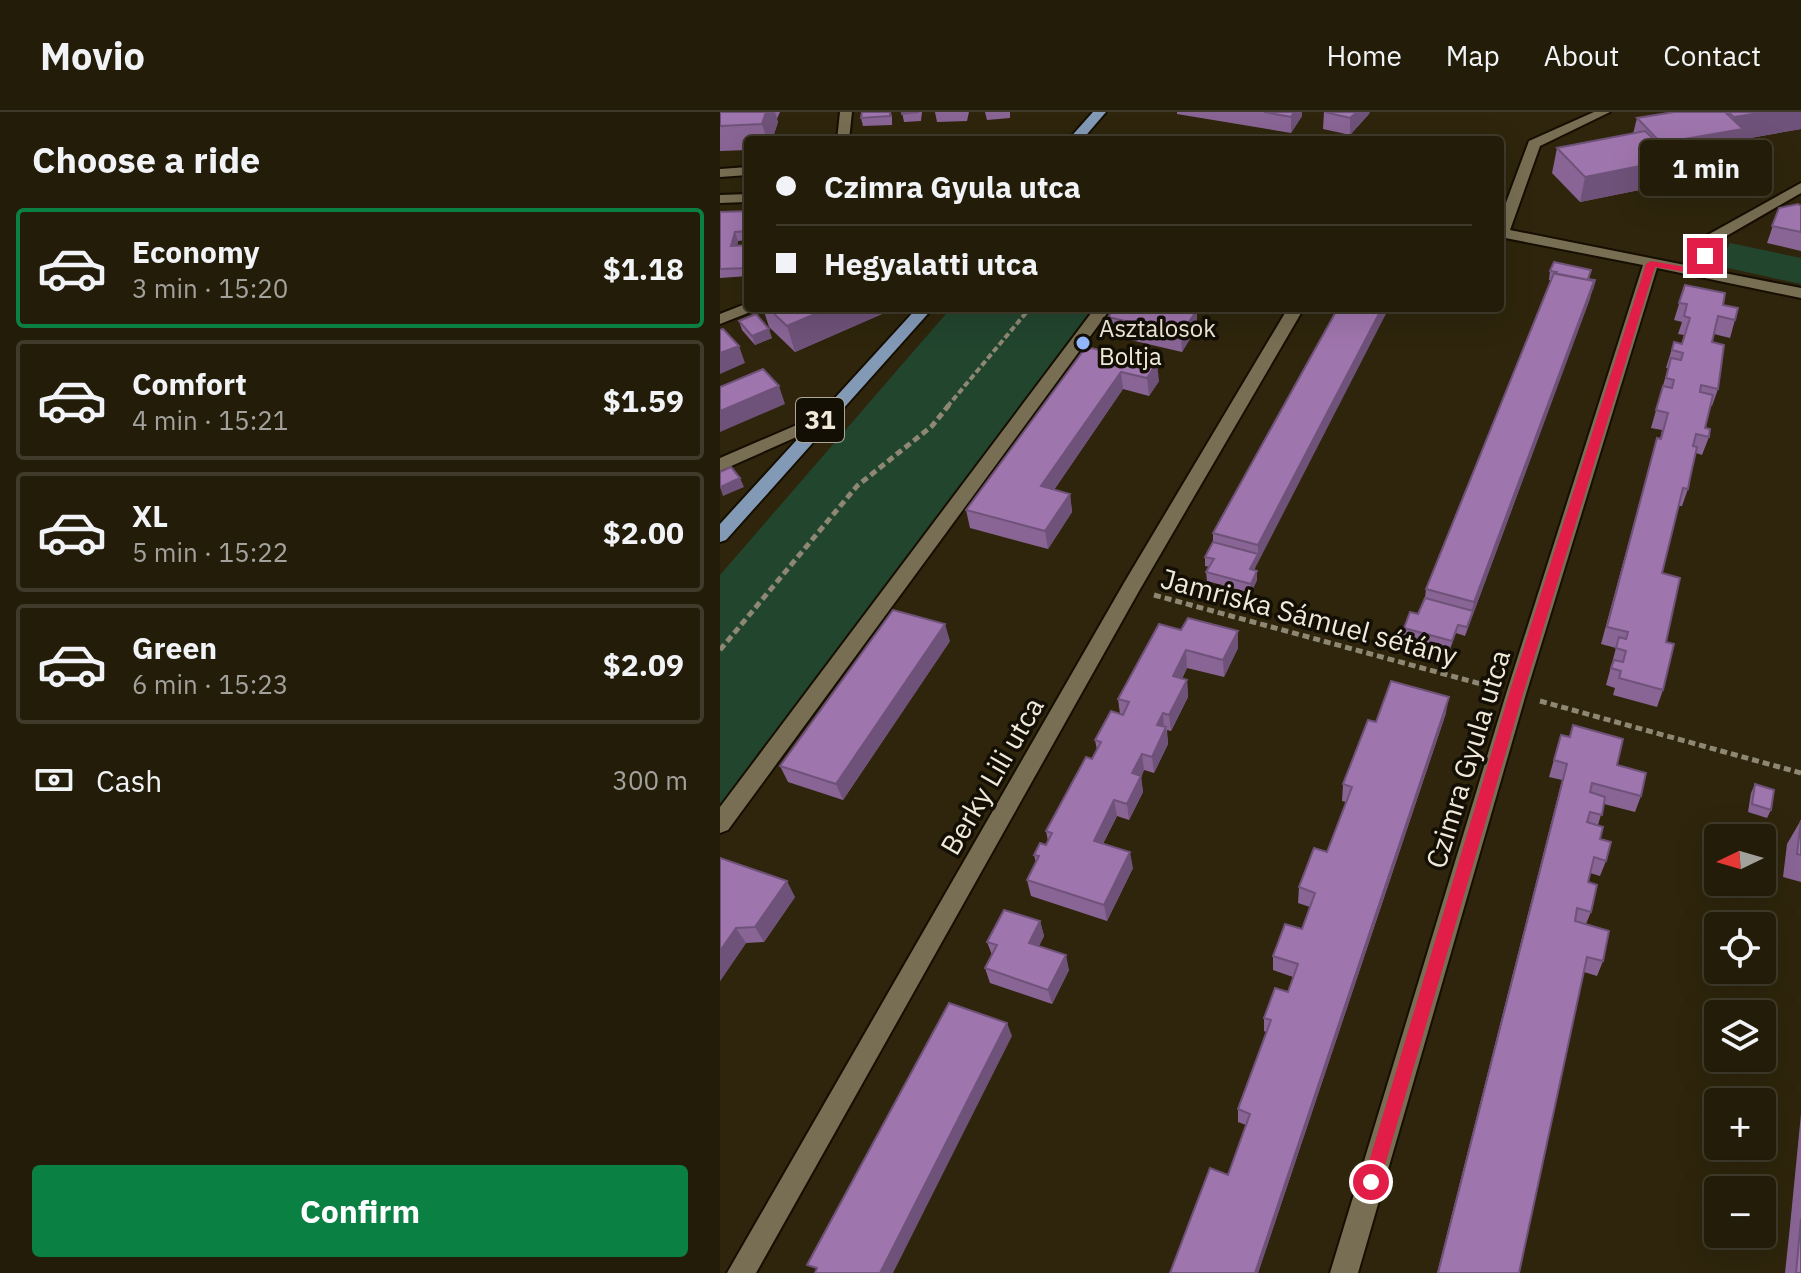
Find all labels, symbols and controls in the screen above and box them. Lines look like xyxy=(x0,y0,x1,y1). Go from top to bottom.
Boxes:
text: Movio xyxy=(40,31,145,80)
text: Home xyxy=(1326,37,1402,74)
text: Map xyxy=(1446,37,1500,74)
text: About xyxy=(1544,37,1619,74)
text: Contact xyxy=(1663,37,1761,74)
text: Choose a ride xyxy=(32,136,260,183)
callout: 1 min xyxy=(1639,140,1771,196)
text: 1 min xyxy=(1672,151,1740,185)
text: Czimra Gyula utca xyxy=(824,167,1081,206)
icon: car xyxy=(36,232,108,304)
text: Economy xyxy=(132,232,260,271)
route end xyxy=(1687,238,1723,274)
text: Hegyalatti utca xyxy=(824,244,1038,283)
text: $1.18 xyxy=(603,249,684,288)
text: 3 min · 15:20 xyxy=(132,271,288,305)
place label: Asztalosok Boltja xyxy=(1099,312,1216,372)
marker: Asztalosok Boltja xyxy=(1074,334,1092,352)
icon: car xyxy=(36,364,108,436)
text: Comfort xyxy=(132,364,247,403)
text: $1.59 xyxy=(603,381,684,420)
road number: 31 xyxy=(796,398,844,442)
text: 4 min · 15:21 xyxy=(132,403,288,437)
icon: car xyxy=(36,496,108,568)
text: XL xyxy=(132,496,168,535)
text: $2.00 xyxy=(603,513,684,552)
text: 5 min · 15:22 xyxy=(132,535,288,569)
street label: Jamriska Sámuel sétány xyxy=(1157,559,1461,674)
icon: car xyxy=(36,628,108,700)
text: Green xyxy=(132,628,217,667)
text: $2.09 xyxy=(603,645,684,684)
street label: Czimra Gyula utca xyxy=(1417,645,1518,873)
text: 6 min · 15:23 xyxy=(132,667,288,701)
street label: Berky Lili utca xyxy=(931,690,1052,861)
icon: cash xyxy=(32,758,76,802)
text: Cash xyxy=(96,761,162,800)
text: 300 m xyxy=(612,763,688,797)
north arrow xyxy=(1704,824,1776,896)
map controls xyxy=(1704,824,1776,1248)
button: locate xyxy=(1704,912,1776,984)
button: layers xyxy=(1704,1000,1776,1072)
button: + xyxy=(1704,1088,1776,1160)
route start xyxy=(1353,1164,1389,1200)
button: Confirm xyxy=(32,1165,688,1257)
button: − xyxy=(1704,1176,1776,1248)

